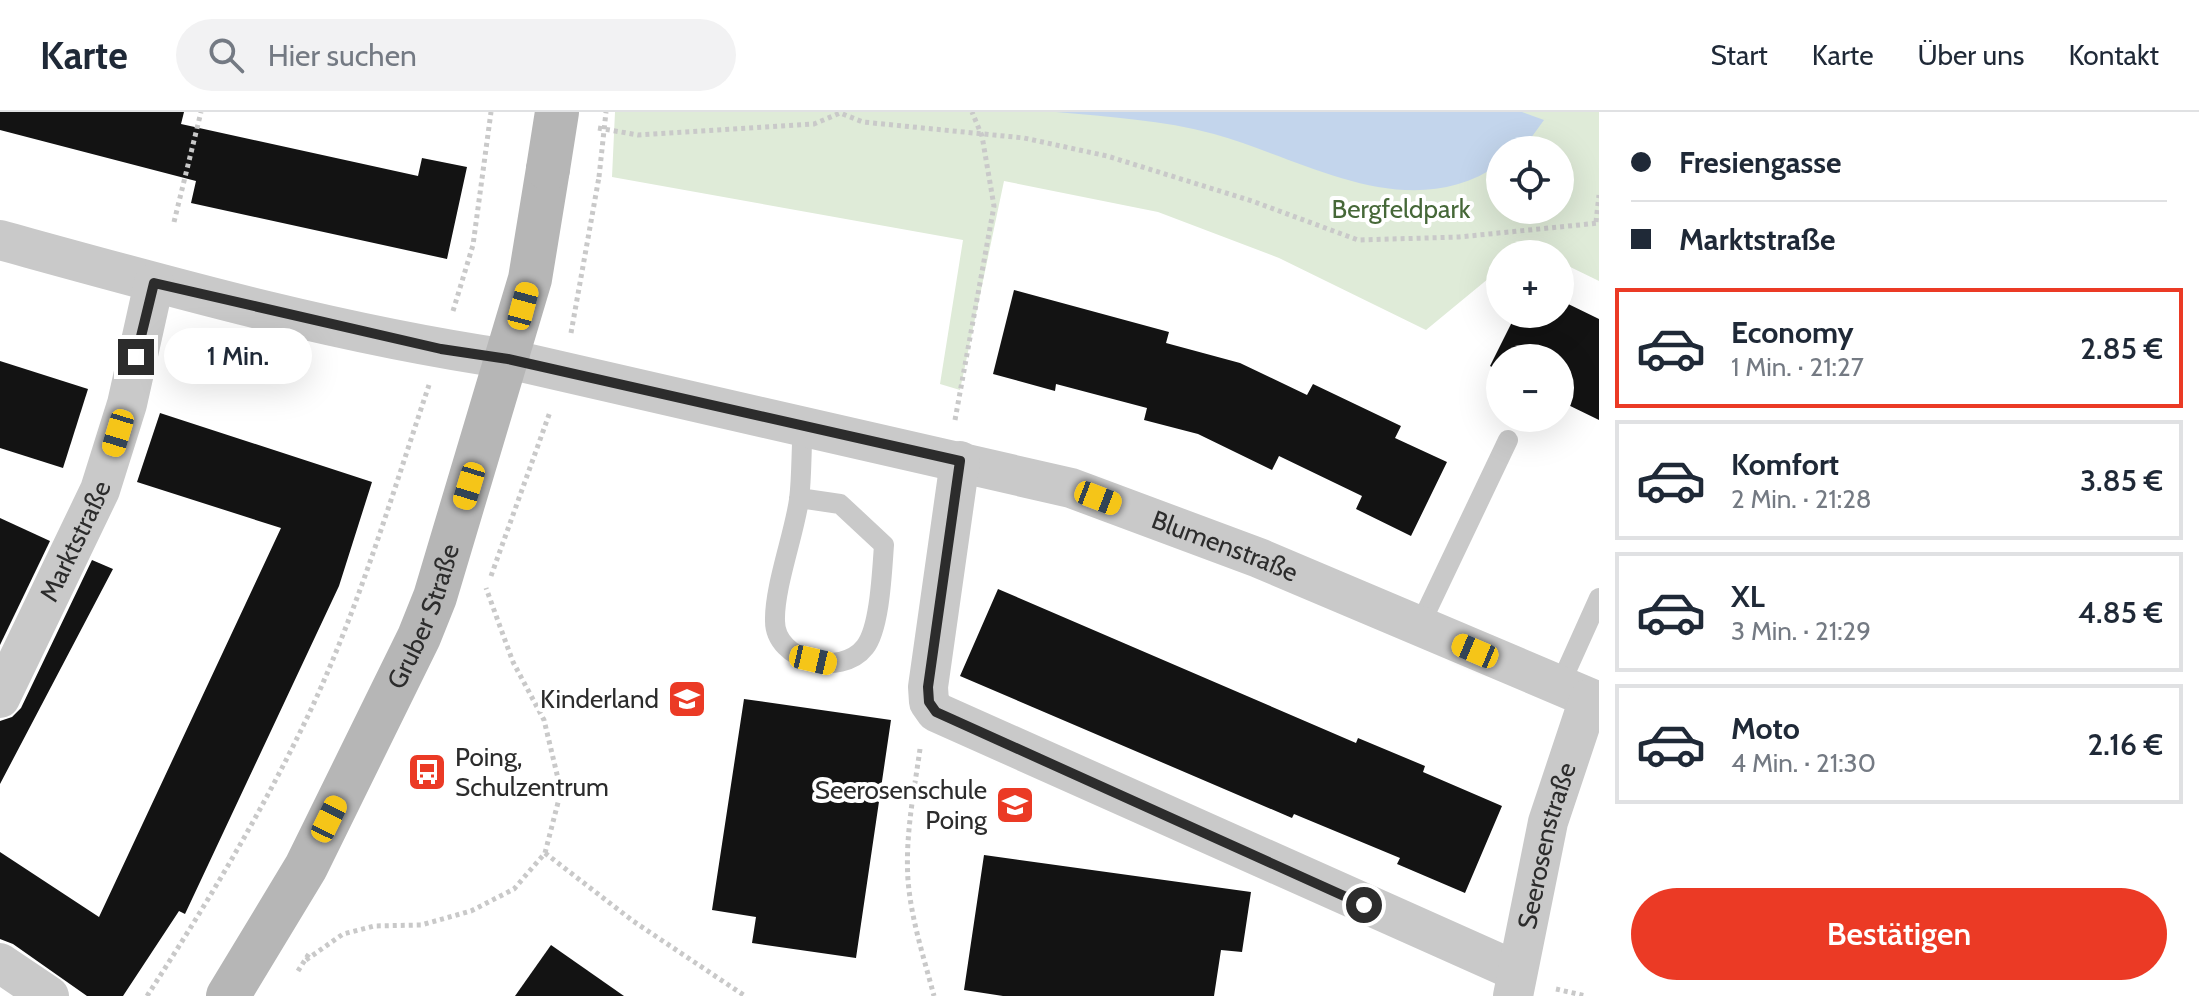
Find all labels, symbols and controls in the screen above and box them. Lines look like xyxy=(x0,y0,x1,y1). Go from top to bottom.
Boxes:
search box xyxy=(176,19,736,91)
text: Karte xyxy=(40,32,128,79)
icon: search xyxy=(204,33,248,77)
text: Hier suchen xyxy=(268,37,417,74)
text: Start xyxy=(1711,38,1768,72)
text: Karte xyxy=(1812,38,1874,72)
text: Über uns xyxy=(1918,38,2024,72)
text: Kontakt xyxy=(2068,38,2159,72)
map controls xyxy=(1486,136,1574,432)
button: locate xyxy=(1486,136,1574,224)
text: Fresiengasse xyxy=(1679,144,1841,181)
park label: Bergfeldpark xyxy=(1332,193,1471,225)
text: Marktstraße xyxy=(1679,221,1835,258)
button: + xyxy=(1486,240,1574,328)
car xyxy=(505,280,541,332)
icon: car xyxy=(1635,312,1707,384)
text: Economy xyxy=(1731,314,1854,351)
callout: 1 Min. xyxy=(164,329,312,385)
text: 2.85 € xyxy=(2080,330,2163,367)
route end xyxy=(118,339,154,375)
text: 1 Min. xyxy=(207,340,269,372)
button: − xyxy=(1486,344,1574,432)
text: 1 Min. · 21:27 xyxy=(1731,351,1864,383)
car xyxy=(100,407,136,459)
icon: car xyxy=(1635,444,1707,516)
text: Komfort xyxy=(1731,446,1839,483)
car xyxy=(451,460,487,512)
text: 3.85 € xyxy=(2080,462,2163,499)
street label: Marktstraße xyxy=(33,477,118,607)
car xyxy=(1071,478,1125,518)
text: 2 Min. · 21:28 xyxy=(1731,483,1872,515)
street label: Blumenstraße xyxy=(1147,503,1303,589)
street label: Gruber Straße xyxy=(380,540,466,694)
icon: car xyxy=(1635,576,1707,648)
text: XL xyxy=(1731,578,1765,615)
text: 4.85 € xyxy=(2078,594,2163,631)
text: 3 Min. · 21:29 xyxy=(1731,615,1871,647)
car xyxy=(1448,631,1502,671)
car xyxy=(787,643,839,677)
school or university icon: Kinderland xyxy=(666,678,708,720)
place label: Kinderland xyxy=(540,683,659,715)
icon: car xyxy=(1635,708,1707,780)
text: Moto xyxy=(1731,710,1800,747)
text: 2.16 € xyxy=(2088,726,2163,763)
place label: Poing, Schulzentrum xyxy=(455,741,609,803)
text: 4 Min. · 21:30 xyxy=(1731,747,1876,779)
bus stop icon: Poing, Schulzentrum xyxy=(406,751,448,793)
street label: Seerosenstraße xyxy=(1511,758,1583,932)
place label: Seerosenschule Poing xyxy=(815,774,988,836)
school or university icon: Seerosenschule Poing xyxy=(994,784,1036,826)
car xyxy=(308,792,350,846)
route start xyxy=(1346,887,1382,923)
button: Bestätigen xyxy=(1631,888,2167,980)

